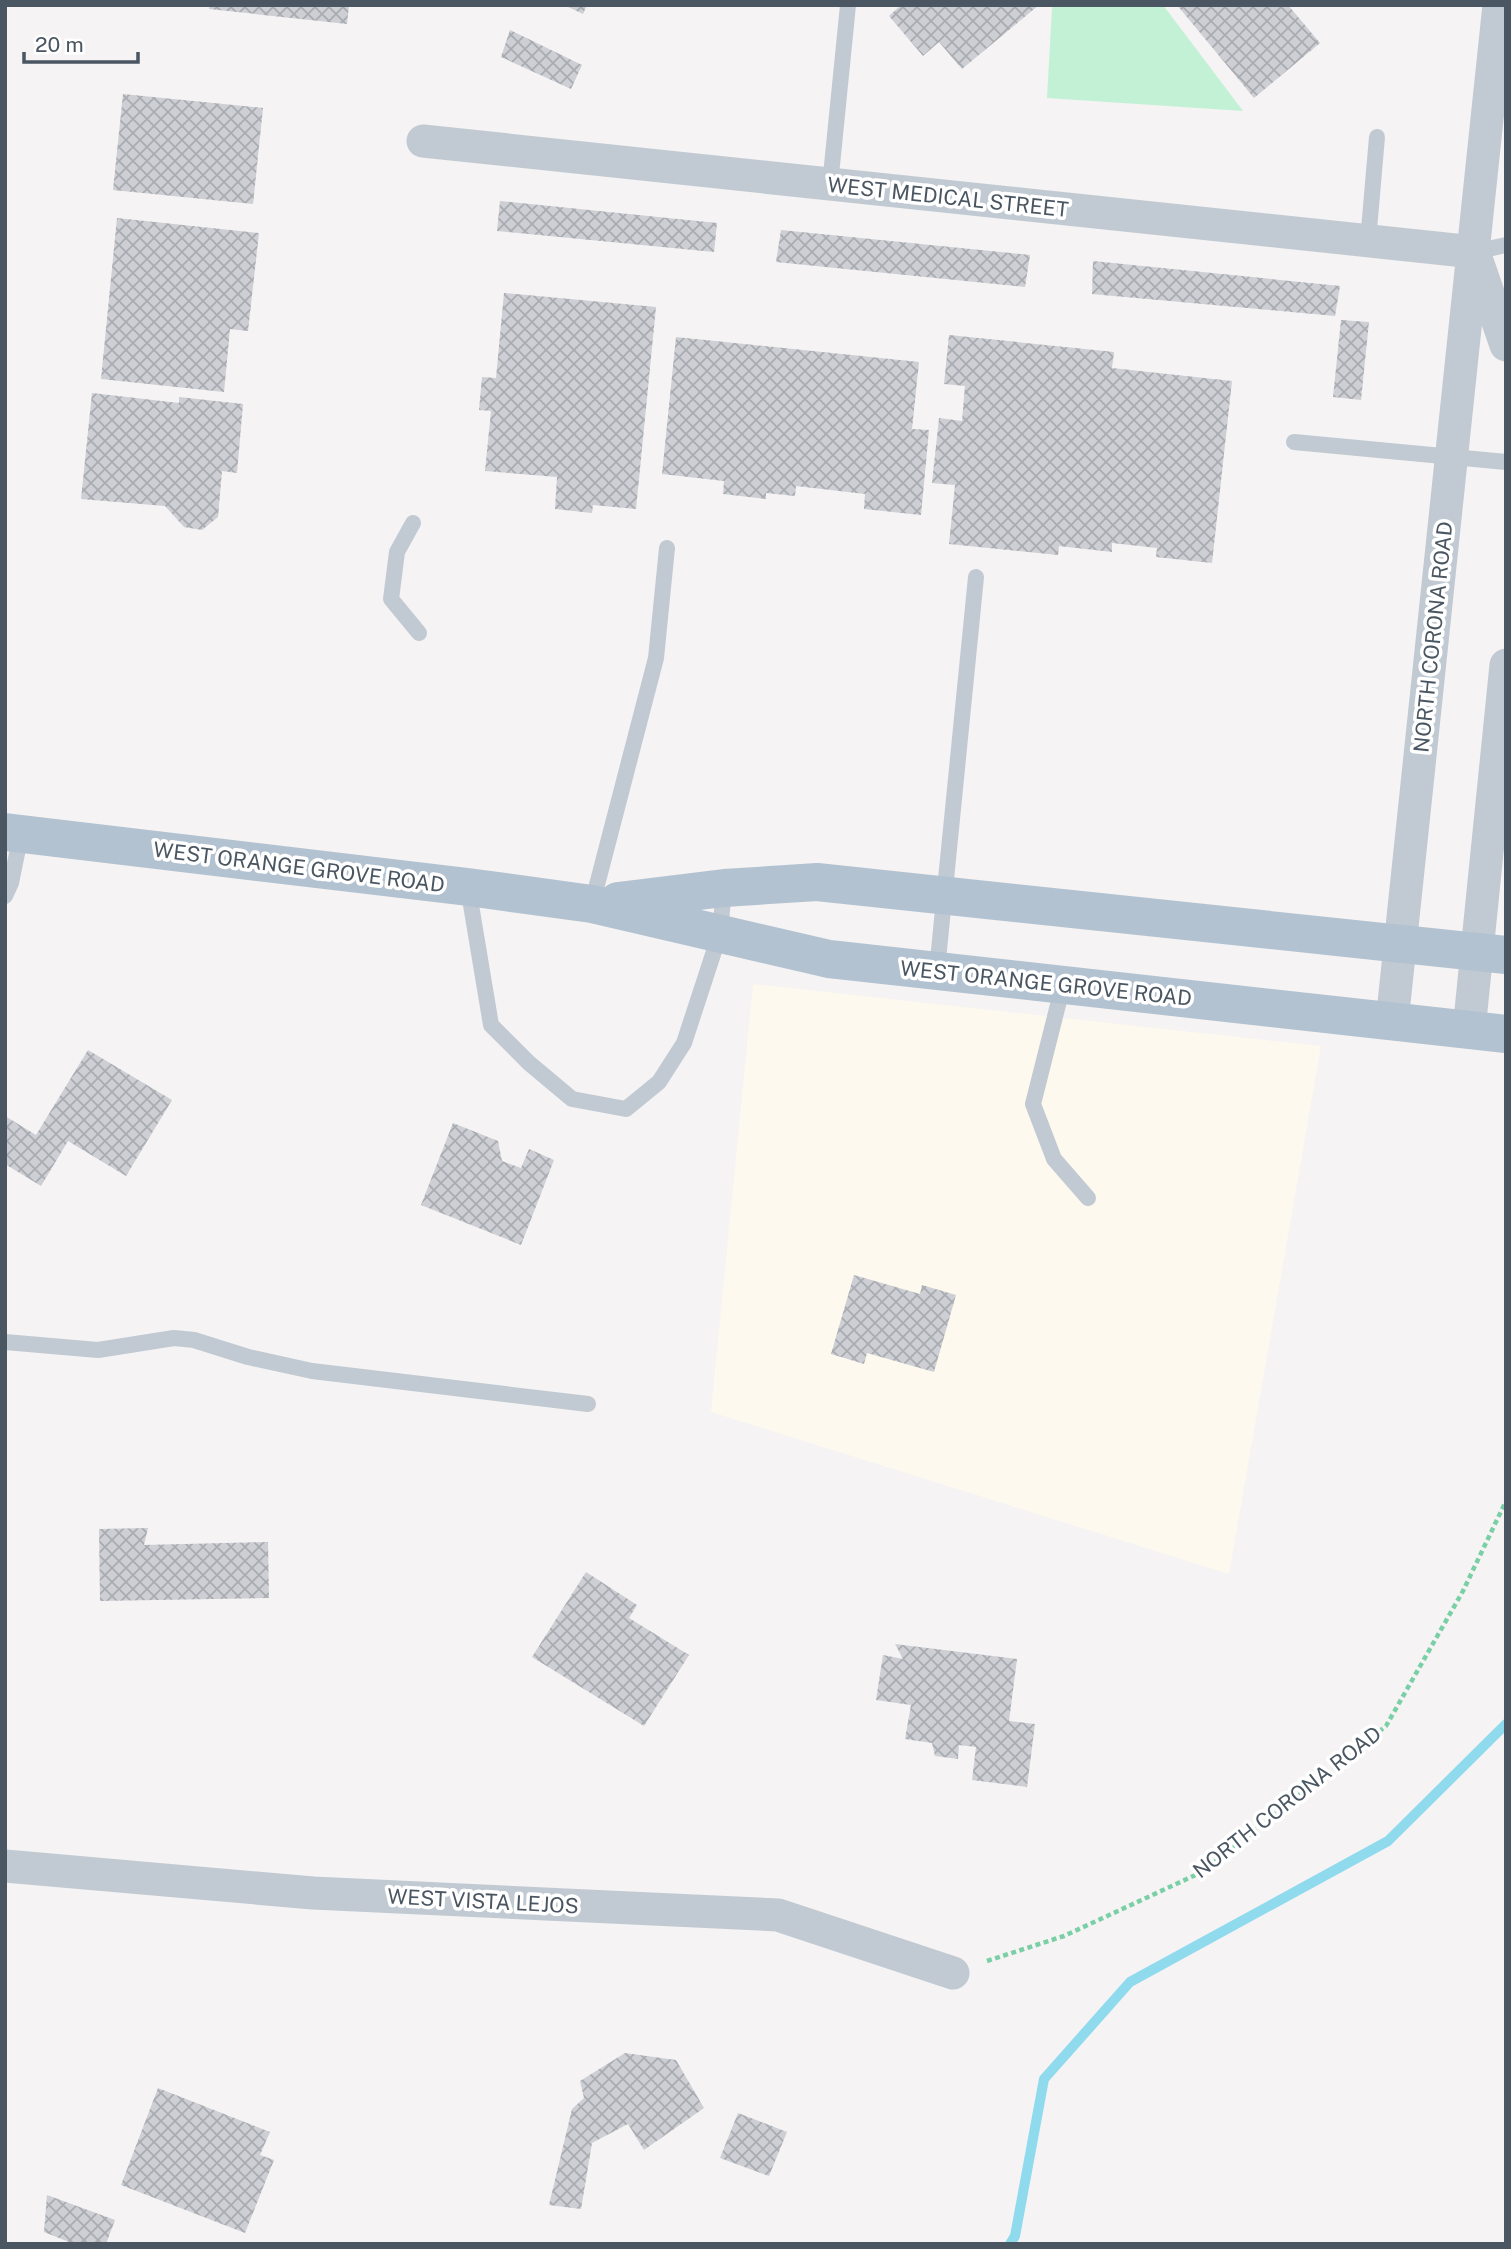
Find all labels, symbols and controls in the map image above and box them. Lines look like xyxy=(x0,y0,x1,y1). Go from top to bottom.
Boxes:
scale bar xyxy=(24,21,138,65)
text: 20 m xyxy=(35,32,84,57)
street label: WEST MEDICAL STREET xyxy=(826,172,1070,222)
street label: NORTH CORONA ROAD xyxy=(1408,520,1458,754)
street label: WEST ORANGE GROVE ROAD xyxy=(152,837,446,897)
street label: WEST ORANGE GROVE ROAD xyxy=(899,955,1193,1011)
street label: NORTH CORONA ROAD xyxy=(1188,1721,1386,1883)
street label: WEST VISTA LEJOS xyxy=(387,1884,579,1918)

